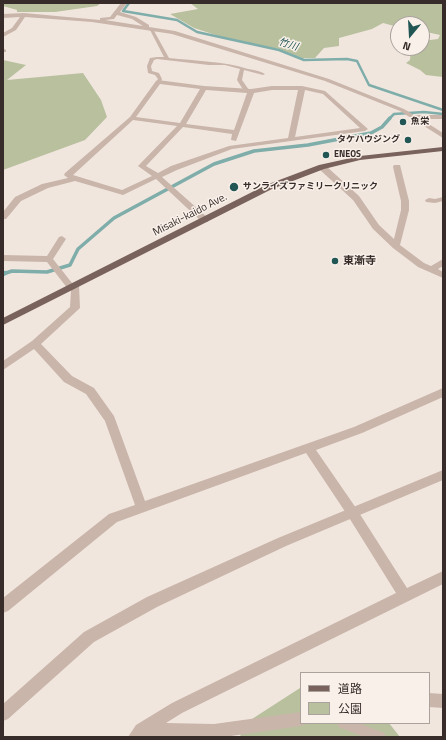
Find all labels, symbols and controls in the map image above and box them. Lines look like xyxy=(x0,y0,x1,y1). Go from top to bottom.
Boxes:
north arrow xyxy=(390,16,430,56)
water label: 竹川 xyxy=(277,36,299,54)
text: N xyxy=(401,38,413,55)
marker: 魚栄 xyxy=(398,117,408,127)
place label: 魚栄 xyxy=(411,117,429,127)
place label: タケハウジング xyxy=(337,135,400,145)
marker: タケハウジング xyxy=(403,135,413,145)
marker: ENEOS xyxy=(321,150,331,160)
place label: ENEOS xyxy=(334,150,361,160)
marker: サンライズファミリークリニック xyxy=(228,181,240,193)
place label: サンライズファミリークリニック xyxy=(243,182,378,192)
street label: Misaki-kaido Ave. xyxy=(151,191,229,239)
place label: 東漸寺 xyxy=(343,254,376,268)
marker: 東漸寺 xyxy=(330,256,340,266)
legend xyxy=(300,672,430,724)
text: 道路 xyxy=(338,679,362,698)
text: 公園 xyxy=(338,699,362,718)

